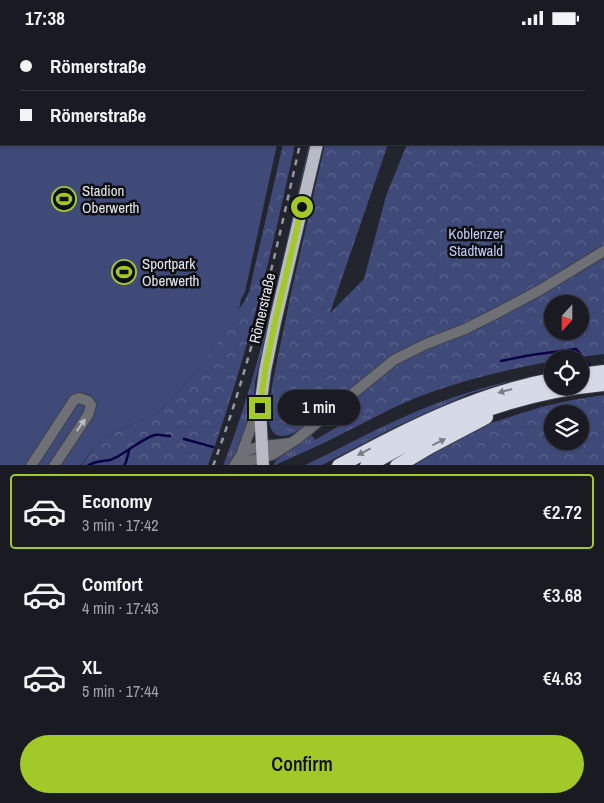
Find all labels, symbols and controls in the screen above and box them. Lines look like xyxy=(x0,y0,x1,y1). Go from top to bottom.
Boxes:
text: 17:38 xyxy=(25,5,65,31)
text: Römerstraße xyxy=(50,53,146,79)
text: Römerstraße xyxy=(50,102,146,128)
place label: Stadion Oberwerth xyxy=(82,180,139,218)
sports icon: Stadion Oberwerth xyxy=(51,186,77,212)
route start xyxy=(291,196,313,218)
park label: Koblenzer Stadtwald xyxy=(448,223,504,261)
place label: Sportpark Oberwerth xyxy=(142,253,199,291)
sports icon: Sportpark Oberwerth xyxy=(111,259,137,285)
street label: Römerstraße xyxy=(244,271,280,345)
north arrow xyxy=(544,295,589,340)
map controls xyxy=(544,295,589,450)
button: locate xyxy=(544,350,589,395)
one-way arrow xyxy=(497,387,512,395)
callout: 1 min xyxy=(278,391,360,425)
text: 1 min xyxy=(302,396,336,418)
route end xyxy=(249,397,271,419)
button: layers xyxy=(544,405,589,450)
one-way arrow xyxy=(76,419,86,432)
one-way arrow xyxy=(432,438,446,446)
one-way arrow xyxy=(357,448,371,456)
text: Economy xyxy=(82,488,152,514)
icon: car xyxy=(22,489,67,534)
text: €2.72 xyxy=(543,499,582,525)
text: 3 min · 17:42 xyxy=(82,514,159,536)
text: Comfort xyxy=(82,571,143,597)
icon: car xyxy=(22,572,67,617)
text: €3.68 xyxy=(543,582,582,608)
text: 4 min · 17:43 xyxy=(82,597,159,619)
text: XL xyxy=(82,654,102,680)
icon: car xyxy=(22,655,67,700)
text: €4.63 xyxy=(543,665,582,691)
text: 5 min · 17:44 xyxy=(82,680,159,702)
button: Confirm xyxy=(20,735,584,793)

